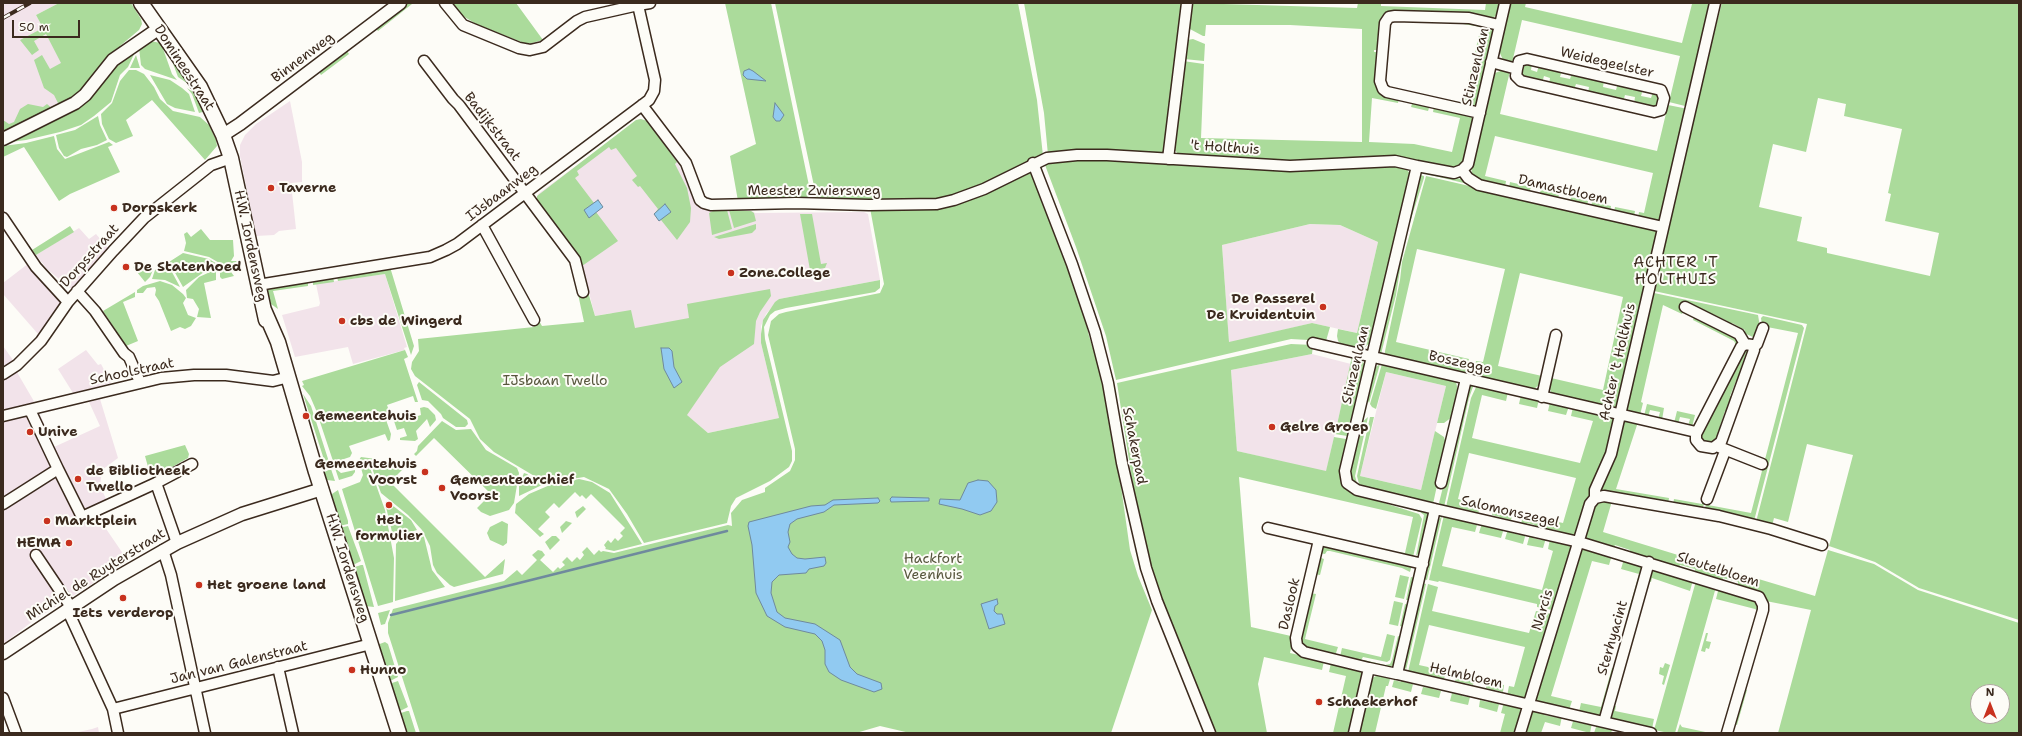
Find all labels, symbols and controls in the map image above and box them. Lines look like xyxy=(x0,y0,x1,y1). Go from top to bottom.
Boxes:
scale bar xyxy=(14,12,82,38)
text: 50 m xyxy=(19,19,49,35)
street label: Domineestraat xyxy=(150,22,218,114)
street label: Stinzenlaan xyxy=(1459,26,1493,108)
street label: Binnenweg xyxy=(269,29,337,87)
street label: Weidegeelster xyxy=(1558,44,1656,82)
street label: Badijkstraat xyxy=(460,89,524,165)
street label: 't Holthuis xyxy=(1190,137,1260,159)
street label: IJsbaanweg xyxy=(463,161,541,225)
street label: Damastbloem xyxy=(1516,172,1610,208)
place label: Taverne xyxy=(279,180,336,196)
marker: Taverne xyxy=(266,183,276,193)
street label: Meester Zwiersweg xyxy=(748,183,880,199)
street label: H.W. Iordensweg xyxy=(230,188,270,304)
place label: Dorpskerk xyxy=(122,200,197,216)
marker: Dorpskerk xyxy=(109,203,119,213)
street label: Dorpsstraat xyxy=(57,221,123,291)
district label: ACHTER 'T HOLTHUIS xyxy=(1633,254,1719,289)
place label: De Statenhoed xyxy=(134,259,242,275)
marker: De Statenhoed xyxy=(121,262,131,272)
place label: Zone.College xyxy=(739,265,830,281)
marker: Zone.College xyxy=(726,268,736,278)
place label: De Passerel De Kruidentuin xyxy=(1207,291,1315,324)
marker: De Passerel De Kruidentuin xyxy=(1318,302,1328,312)
street label: Achter 't Holthuis xyxy=(1596,302,1640,422)
place label: cbs de Wingerd xyxy=(350,313,462,329)
marker: cbs de Wingerd xyxy=(337,316,347,326)
street label: Stinzenlaan xyxy=(1339,324,1373,406)
street label: Boszegge xyxy=(1427,348,1493,378)
street label: Schoolstraat xyxy=(88,355,176,389)
park label: IJsbaan Twello xyxy=(502,373,608,389)
street label: Schakerpad xyxy=(1118,406,1150,486)
place label: Gemeentehuis xyxy=(314,408,417,424)
marker: Gemeentehuis xyxy=(301,411,311,421)
place label: Gelre Groep xyxy=(1280,419,1368,435)
marker: Gelre Groep xyxy=(1267,422,1277,432)
place label: Unive xyxy=(38,424,78,440)
marker: Unive xyxy=(25,427,35,437)
place label: Gemeentehuis Voorst xyxy=(314,456,417,488)
place label: de Bibliotheek Twello xyxy=(86,463,190,496)
marker: Gemeentehuis Voorst xyxy=(420,467,430,477)
place label: Gemeentearchief Voorst xyxy=(450,472,574,504)
marker: de Bibliotheek Twello xyxy=(73,474,83,484)
marker: Gemeentearchief Voorst xyxy=(437,483,447,493)
street label: Salomonszegel xyxy=(1459,492,1561,532)
marker: Het formulier xyxy=(384,500,394,510)
street label: H.W. Iordensweg xyxy=(321,511,373,625)
place label: Het formulier xyxy=(355,512,423,544)
place label: Marktplein xyxy=(55,513,137,529)
marker: Marktplein xyxy=(42,516,52,526)
street label: Michiel de Ruyterstraat xyxy=(23,525,169,625)
place label: HEMA xyxy=(17,535,61,551)
marker: HEMA xyxy=(64,538,74,548)
street label: Sleutelbloem xyxy=(1675,549,1761,591)
park label: Hackfort Veenhuis xyxy=(903,551,963,584)
street label: Daslook xyxy=(1276,576,1304,632)
place label: Het groene land xyxy=(207,577,326,593)
marker: Het groene land xyxy=(194,580,204,590)
street label: Narcis xyxy=(1529,587,1557,633)
marker: Iets verderop xyxy=(118,593,128,603)
street label: Sterhyacint xyxy=(1594,599,1632,677)
place label: Iets verderop xyxy=(73,605,173,621)
street label: Jan van Galenstraat xyxy=(169,638,309,688)
street label: Helmbloem xyxy=(1428,659,1504,693)
place label: Hunno xyxy=(360,662,406,678)
marker: Hunno xyxy=(347,665,357,675)
north arrow xyxy=(1970,684,2010,724)
text: N xyxy=(1986,685,1994,700)
place label: Schaekerhof xyxy=(1327,694,1418,710)
marker: Schaekerhof xyxy=(1314,697,1324,707)

